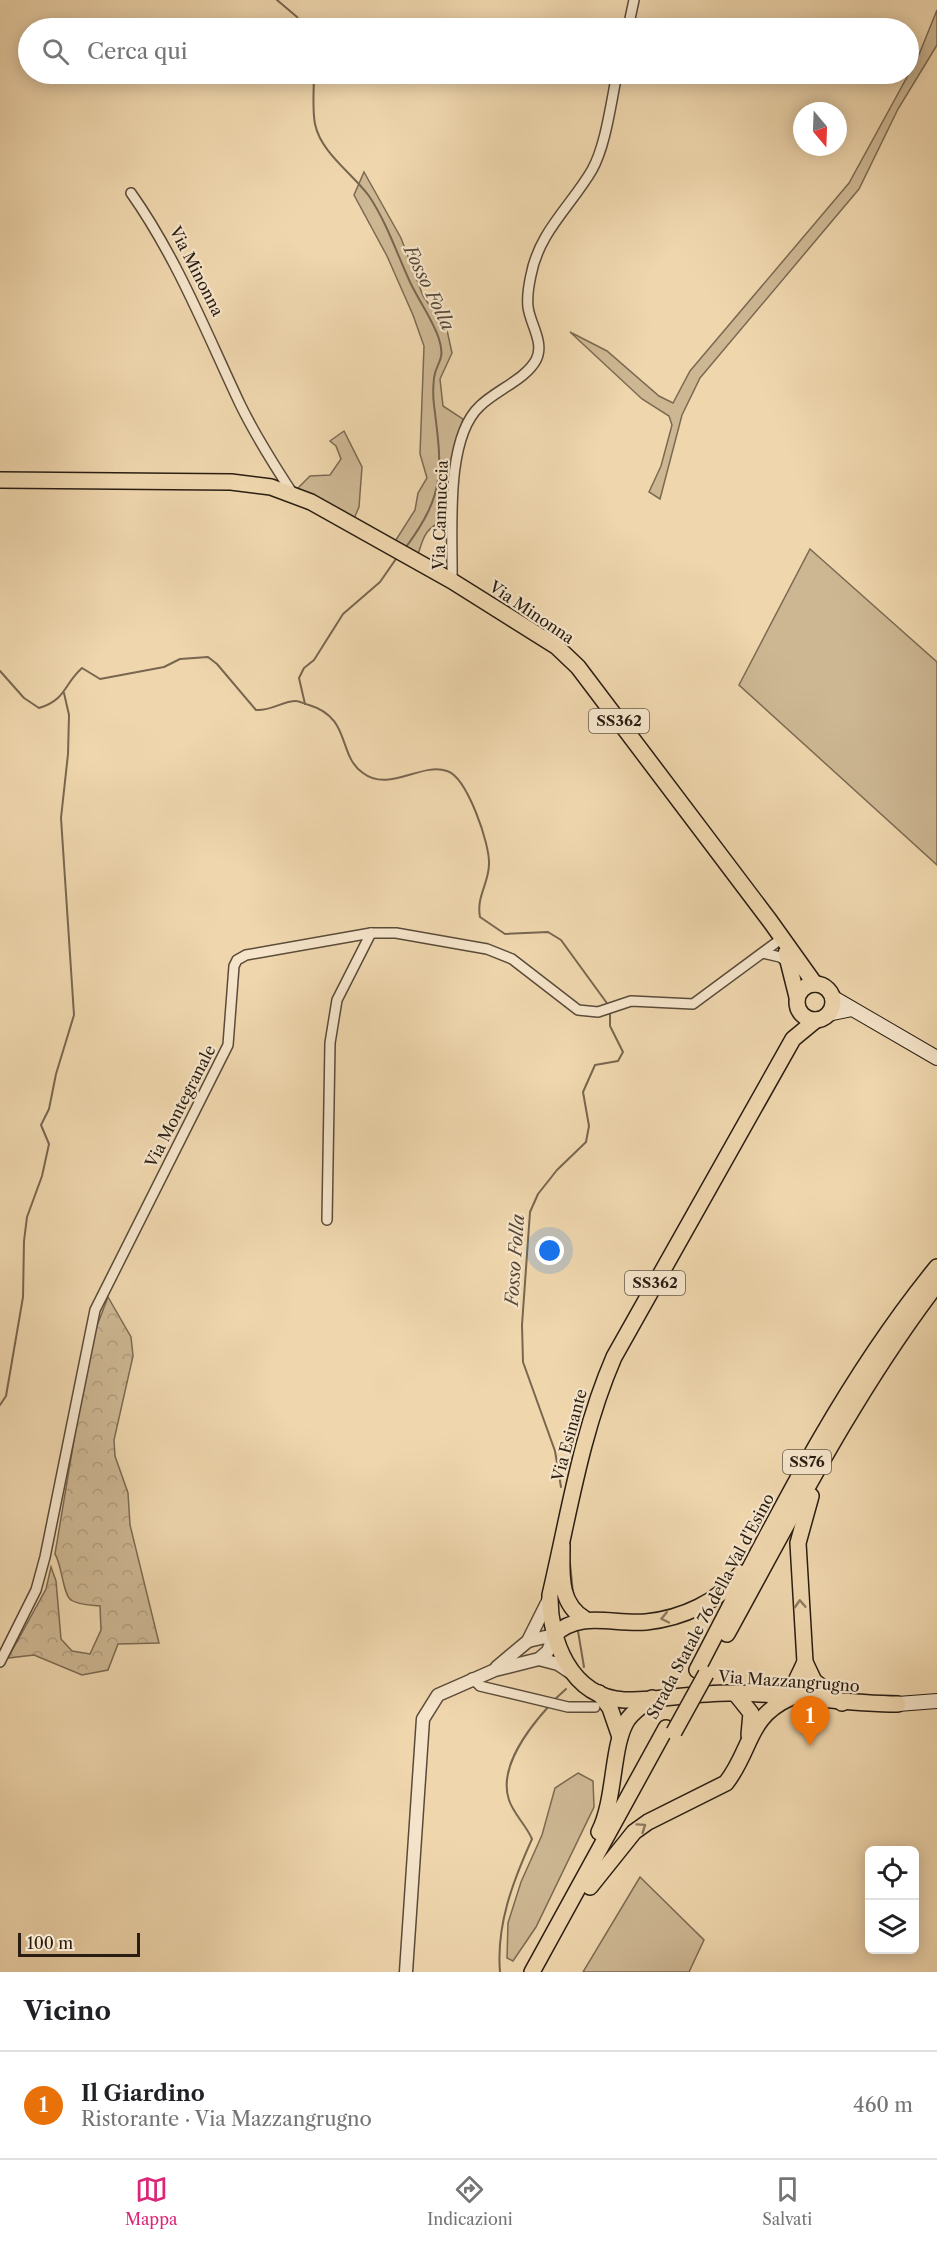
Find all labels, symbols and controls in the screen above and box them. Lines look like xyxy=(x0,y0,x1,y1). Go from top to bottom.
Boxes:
search box xyxy=(18,18,919,84)
icon: search xyxy=(39,35,72,68)
text: Cerca qui xyxy=(87,38,188,65)
north arrow xyxy=(793,102,847,156)
street label: Via Minonna xyxy=(165,222,228,320)
water label: Fosso Folla xyxy=(398,240,459,334)
street label: Via Cannuccia xyxy=(428,459,452,571)
street label: Via Minonna xyxy=(485,576,579,648)
road number: SS362 xyxy=(589,709,649,733)
street label: Via Montegranale xyxy=(140,1041,220,1172)
water label: Fosso Folla xyxy=(501,1213,529,1309)
your location xyxy=(535,1236,564,1265)
road number: SS362 xyxy=(625,1271,685,1295)
street label: Via Esinante xyxy=(547,1387,591,1484)
road number: SS76 xyxy=(783,1450,831,1474)
street label: Strada Statale 76 della Val d'Esino xyxy=(642,1489,778,1722)
one-way arrow xyxy=(794,1600,807,1609)
one-way arrow xyxy=(660,1611,670,1624)
street label: Via Mazzangrugno xyxy=(717,1666,861,1696)
pin: 1 xyxy=(790,1696,830,1746)
one-way arrow xyxy=(635,1823,646,1834)
map controls xyxy=(865,1846,919,1954)
button: locate xyxy=(865,1846,919,1900)
button: layers xyxy=(865,1900,919,1954)
scale bar xyxy=(18,1930,140,1958)
text: 100 m xyxy=(27,1933,73,1953)
text: Vicino xyxy=(24,1995,111,2027)
text: Il Giardino xyxy=(81,2080,205,2107)
text: 1 xyxy=(39,2093,48,2117)
text: 460 m xyxy=(853,2093,913,2117)
text: Ristorante · Via Mazzangrugno xyxy=(81,2107,372,2131)
tab: Mappa xyxy=(125,2173,178,2229)
tab: Indicazioni xyxy=(427,2173,513,2229)
tab: Salvati xyxy=(762,2173,812,2229)

